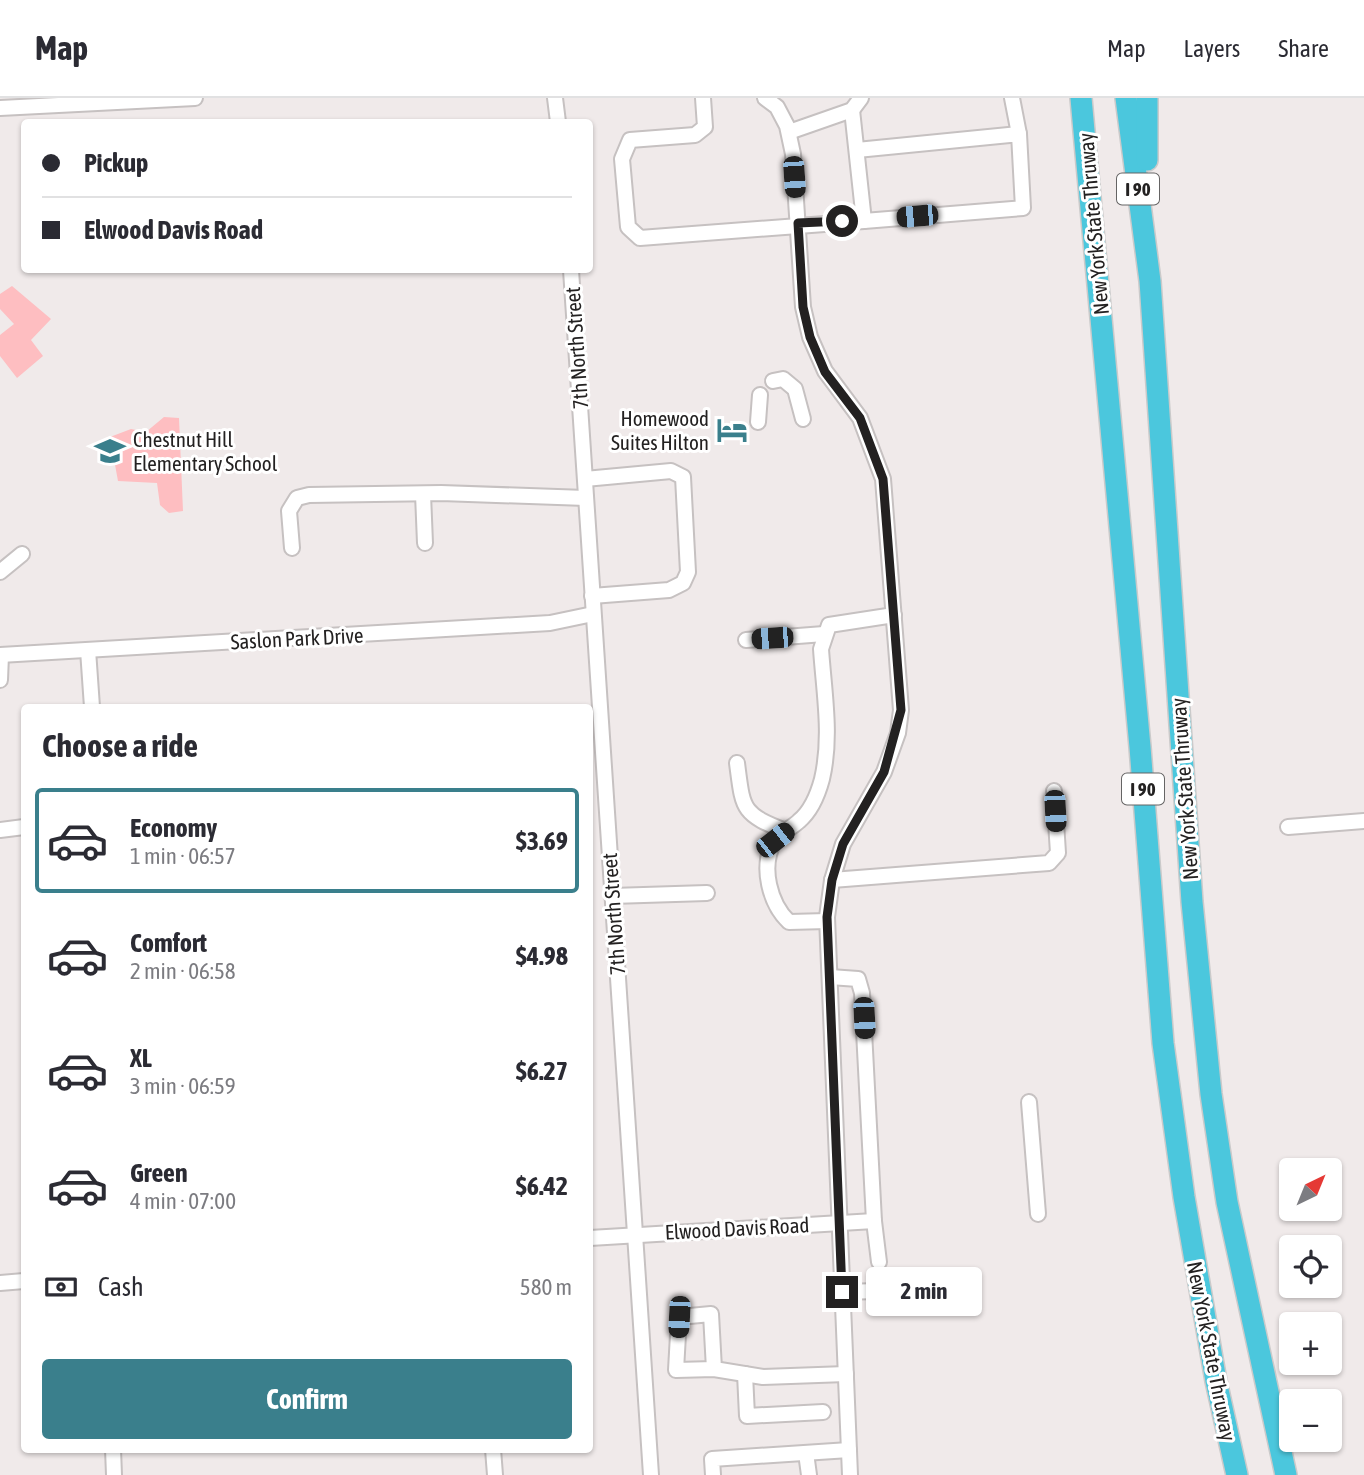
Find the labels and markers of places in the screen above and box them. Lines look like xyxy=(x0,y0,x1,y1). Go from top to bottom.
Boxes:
place label: Homewood Suites Hilton xyxy=(611,406,709,454)
hotel icon: Homewood Suites Hilton xyxy=(715,413,749,447)
place label: Chestnut Hill Elementary School xyxy=(133,427,278,475)
school or university icon: Chestnut Hill Elementary School xyxy=(93,434,127,468)

